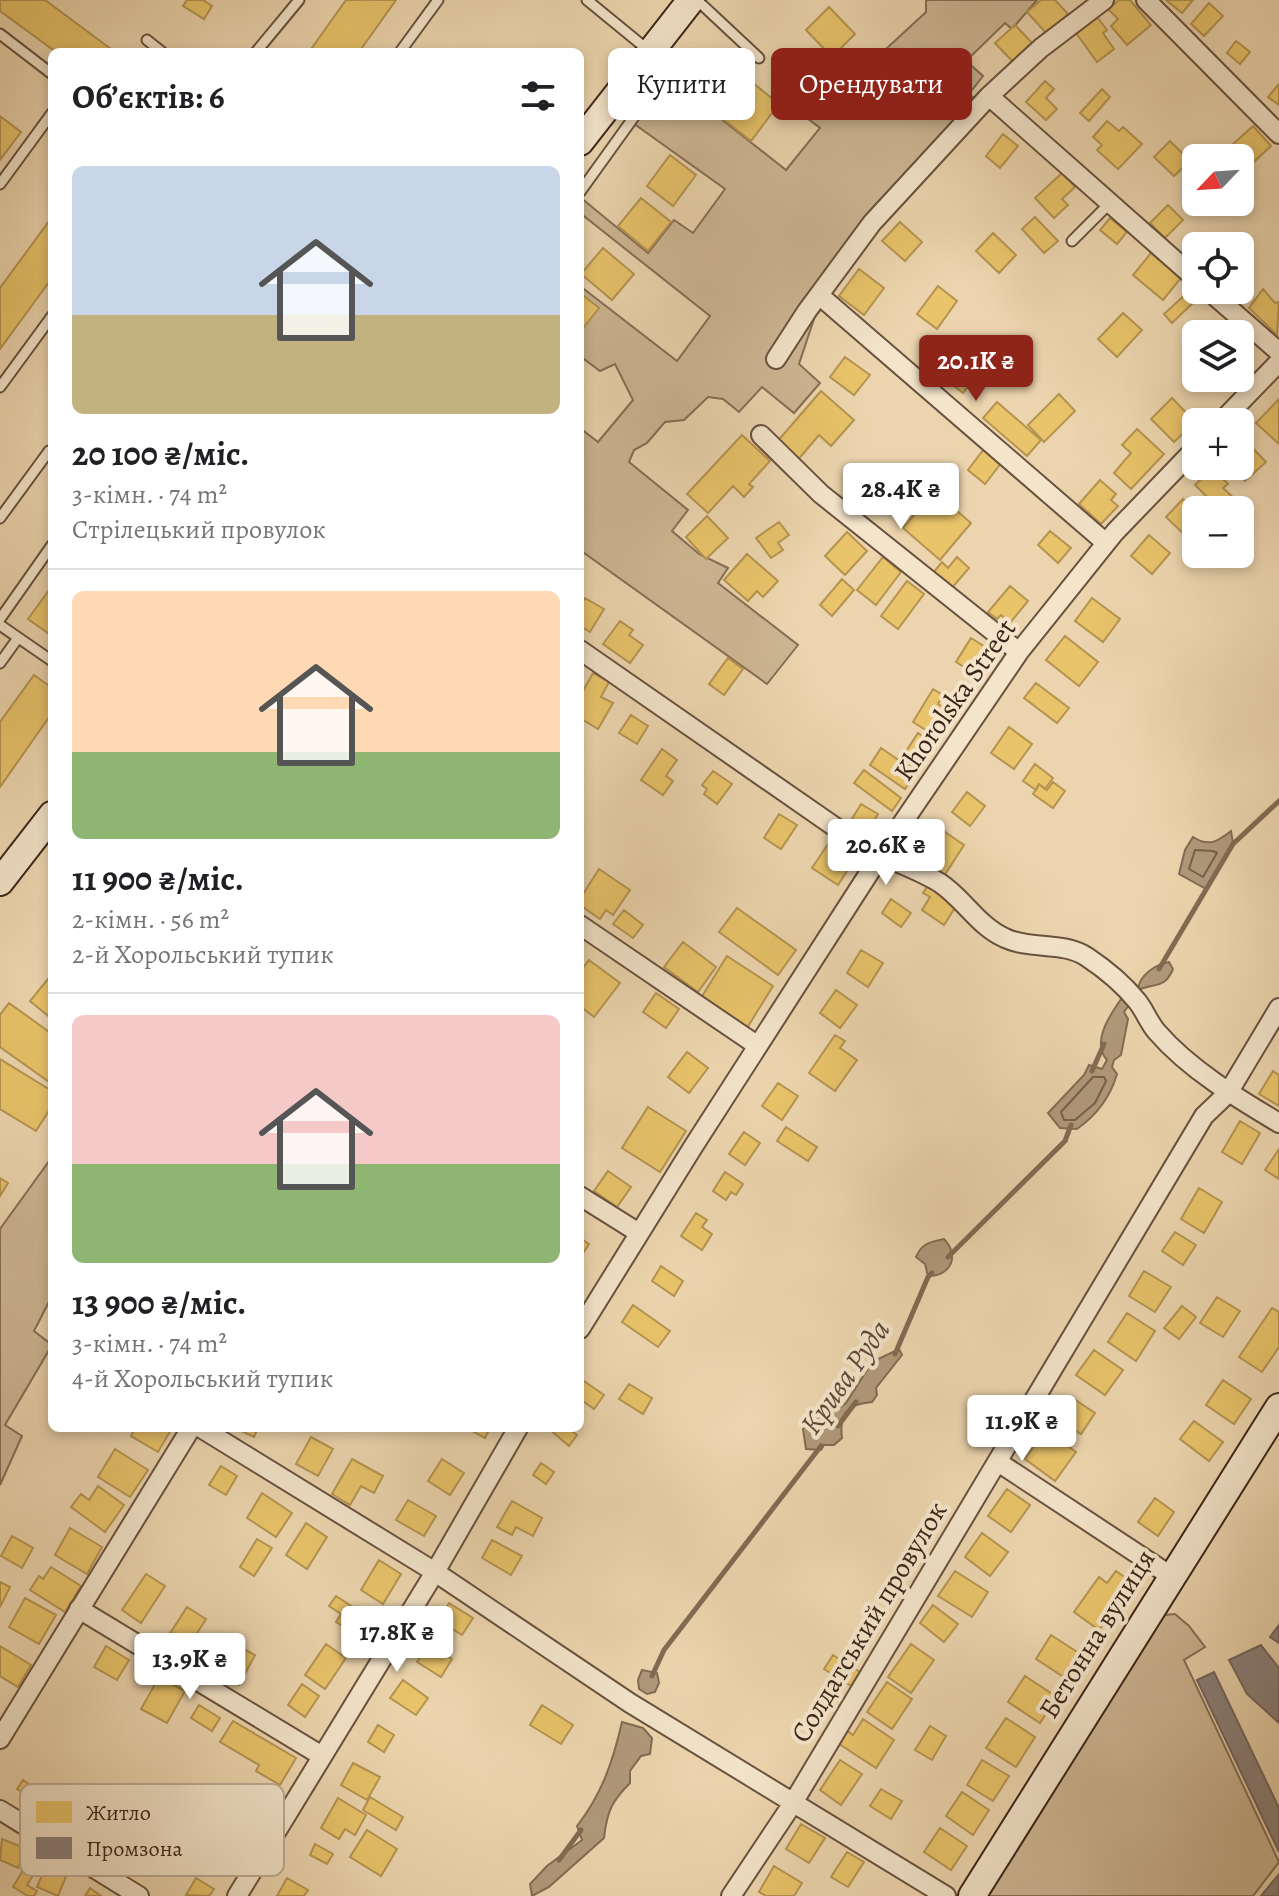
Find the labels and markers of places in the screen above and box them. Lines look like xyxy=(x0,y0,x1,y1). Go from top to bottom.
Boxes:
pin: 20.1K ₴ xyxy=(902,335,1050,403)
pin: 28.4K ₴ xyxy=(827,463,975,531)
pin: 20.6K ₴ xyxy=(812,819,960,887)
pin: 11.9K ₴ xyxy=(948,1395,1096,1463)
pin: 17.8K ₴ xyxy=(323,1606,471,1674)
pin: 13.9K ₴ xyxy=(116,1633,264,1701)

